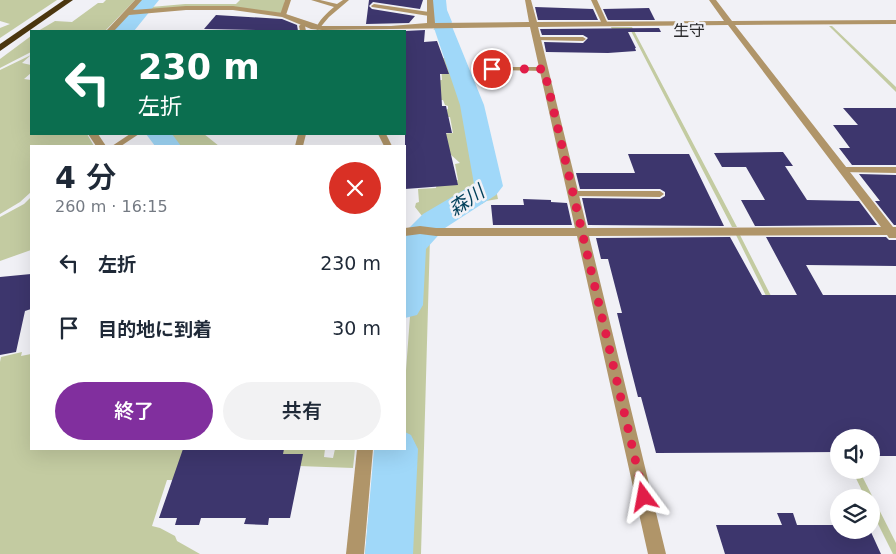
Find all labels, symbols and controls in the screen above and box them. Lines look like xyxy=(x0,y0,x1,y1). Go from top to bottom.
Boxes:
district label: 生守 xyxy=(673,21,705,40)
text: 230 m xyxy=(138,47,260,87)
pin xyxy=(471,48,513,90)
icon: left xyxy=(55,50,120,115)
icon: arrive xyxy=(478,55,506,83)
text: 左折 xyxy=(138,94,182,119)
text: 4 分 xyxy=(55,160,116,195)
button: close xyxy=(329,162,381,214)
water label: 森川 xyxy=(444,179,490,220)
text: 260 m · 16:15 xyxy=(55,197,168,216)
icon: left xyxy=(55,249,83,277)
text: 230 m xyxy=(320,252,381,274)
text: 左折 xyxy=(98,253,136,275)
icon: arrive xyxy=(55,314,83,342)
text: 30 m xyxy=(332,317,381,339)
text: 目的地に到着 xyxy=(98,318,212,340)
button: 終了 xyxy=(55,382,213,440)
button: 共有 xyxy=(223,382,381,440)
map controls xyxy=(830,429,880,539)
button: sound xyxy=(830,429,880,479)
position arrow xyxy=(617,470,669,522)
button: layers xyxy=(830,489,880,539)

